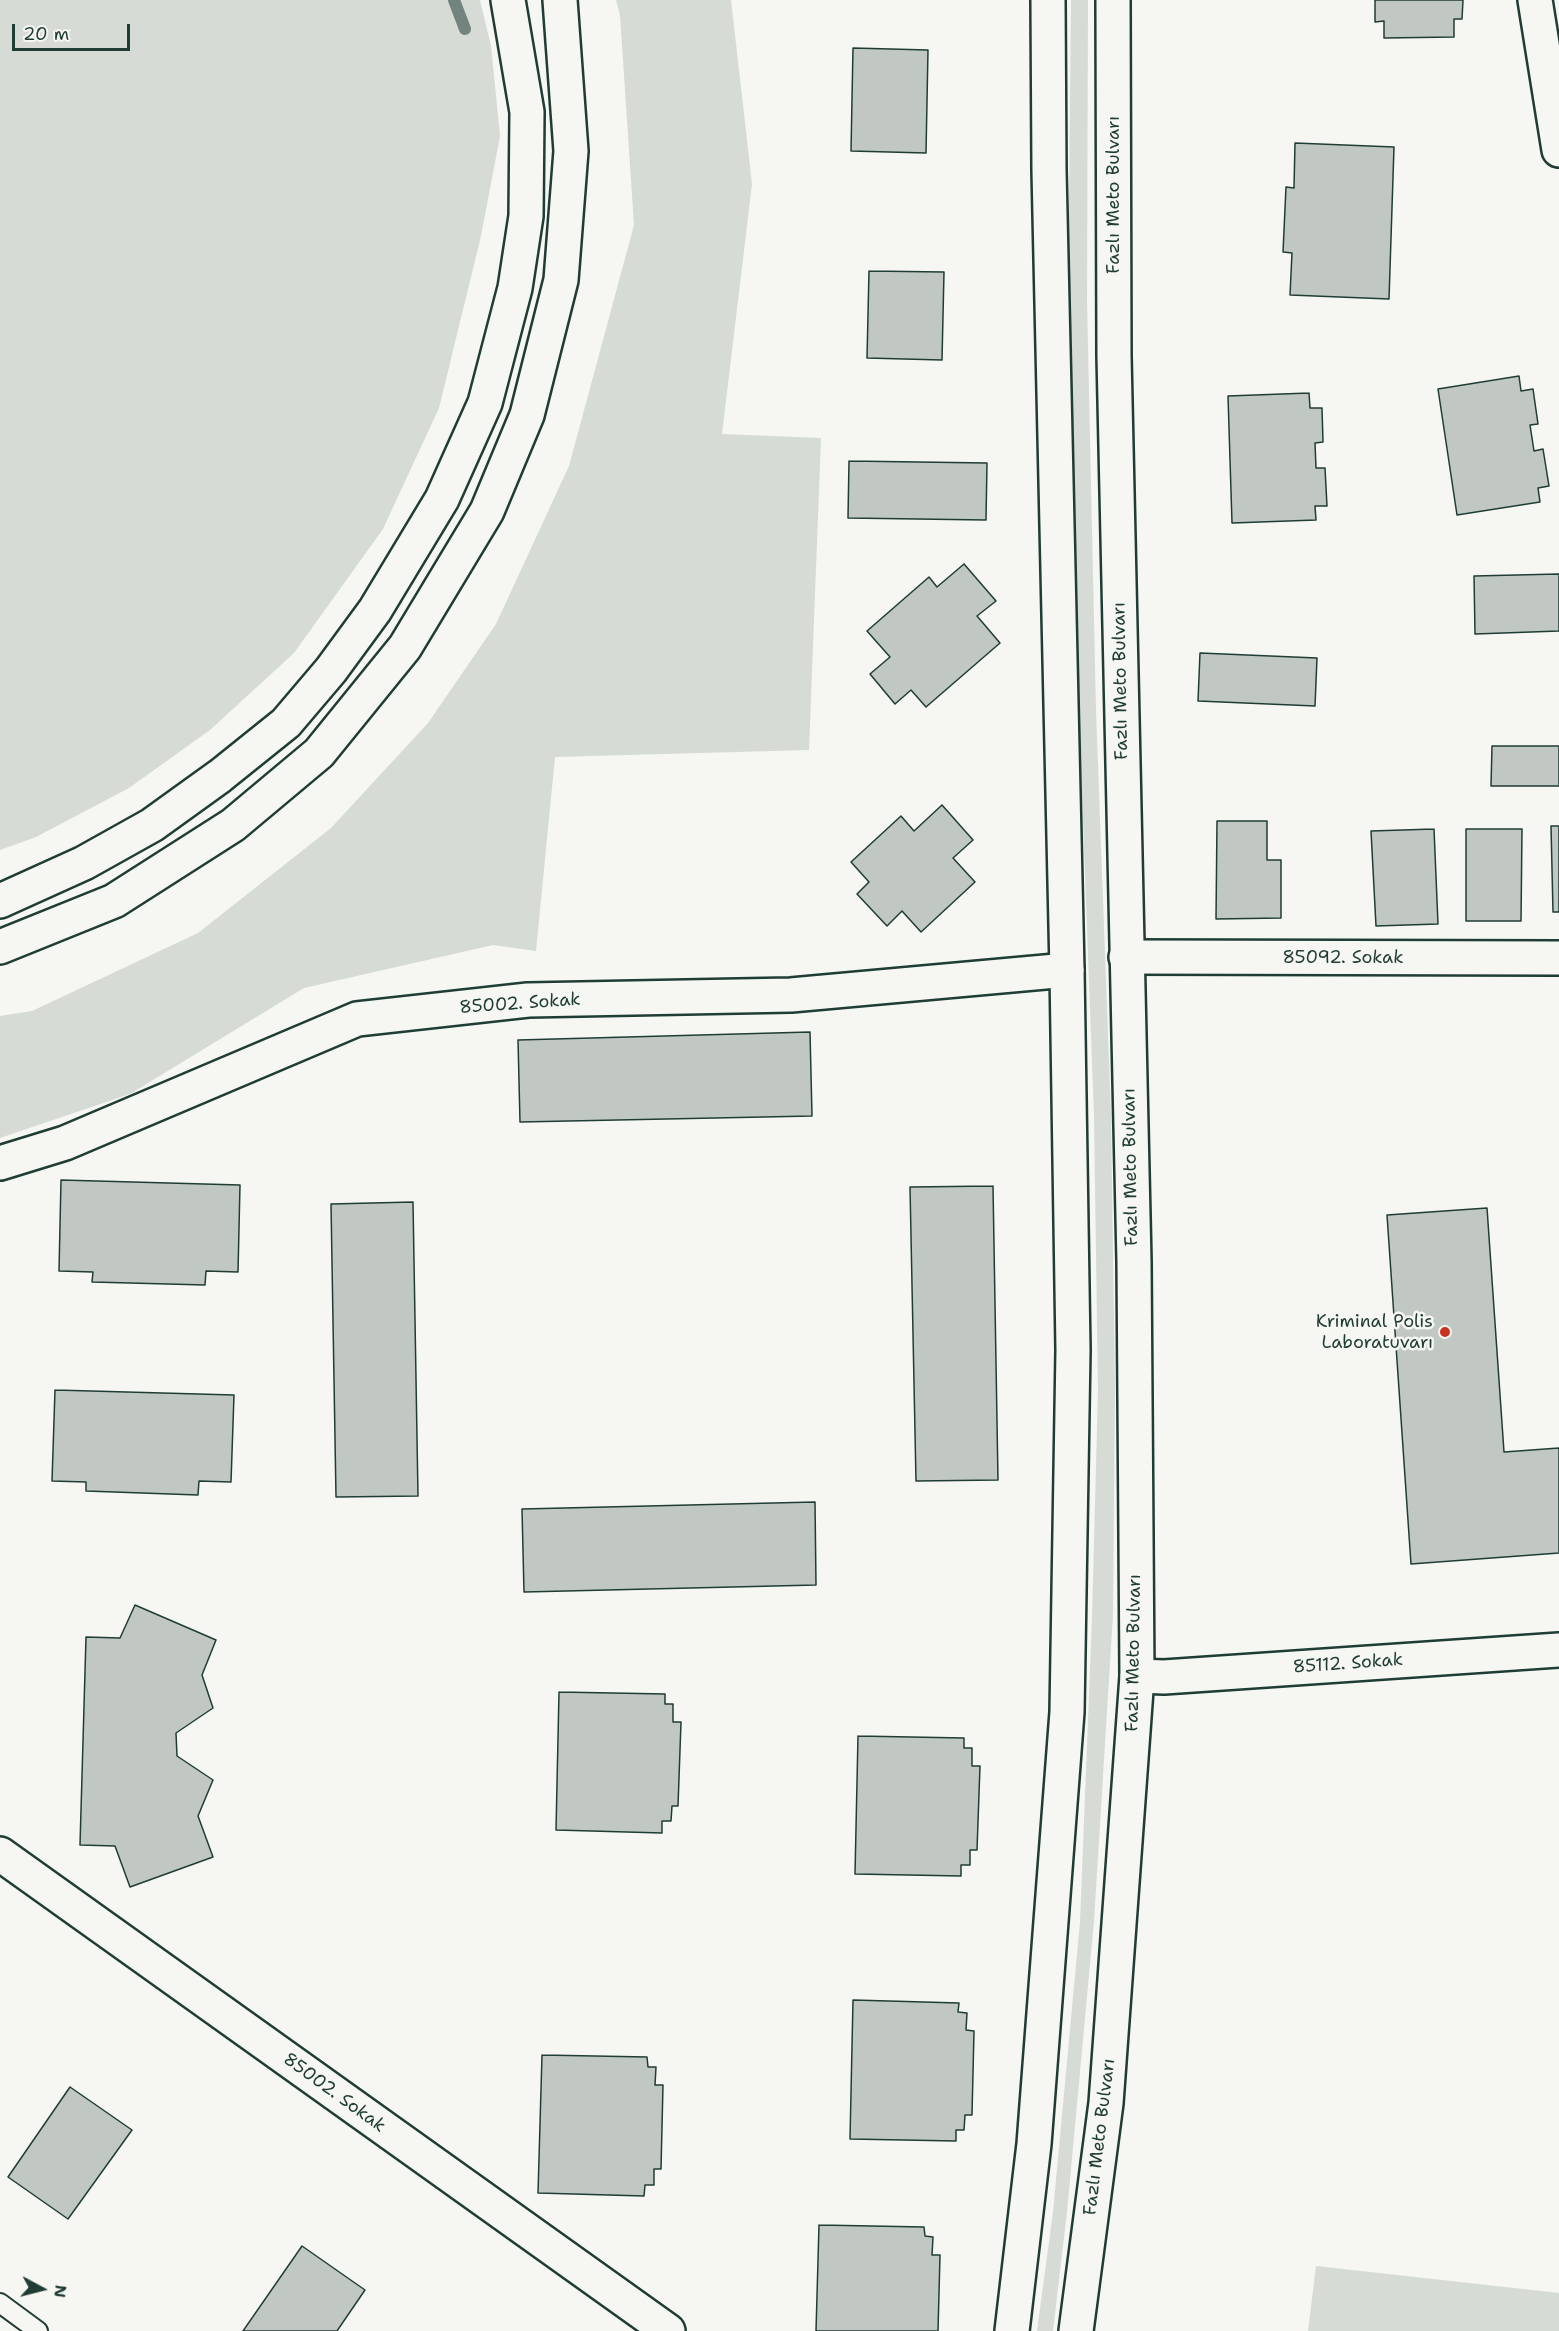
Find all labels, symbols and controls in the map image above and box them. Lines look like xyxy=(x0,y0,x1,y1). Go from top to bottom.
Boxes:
scale bar xyxy=(15,12,134,50)
text: 20 m xyxy=(23,22,69,46)
street label: Fazlı Meto Bulvarı xyxy=(1103,116,1125,274)
street label: Fazlı Meto Bulvarı xyxy=(1109,602,1133,760)
street label: 85092. Sokak xyxy=(1282,947,1404,969)
street label: 85002. Sokak xyxy=(459,989,581,1019)
street label: Fazlı Meto Bulvarı xyxy=(1119,1088,1143,1246)
place label: Kriminal Polis Laboratuvarı xyxy=(1316,1311,1433,1354)
marker: Kriminal Polis Laboratuvarı xyxy=(1438,1325,1452,1339)
street label: Fazlı Meto Bulvarı xyxy=(1122,1574,1146,1732)
street label: 85112. Sokak xyxy=(1292,1649,1404,1679)
street label: 85002. Sokak xyxy=(279,2049,389,2137)
street label: Fazlı Meto Bulvarı xyxy=(1080,2057,1120,2217)
north arrow xyxy=(12,2259,72,2319)
text: N xyxy=(49,2284,72,2299)

